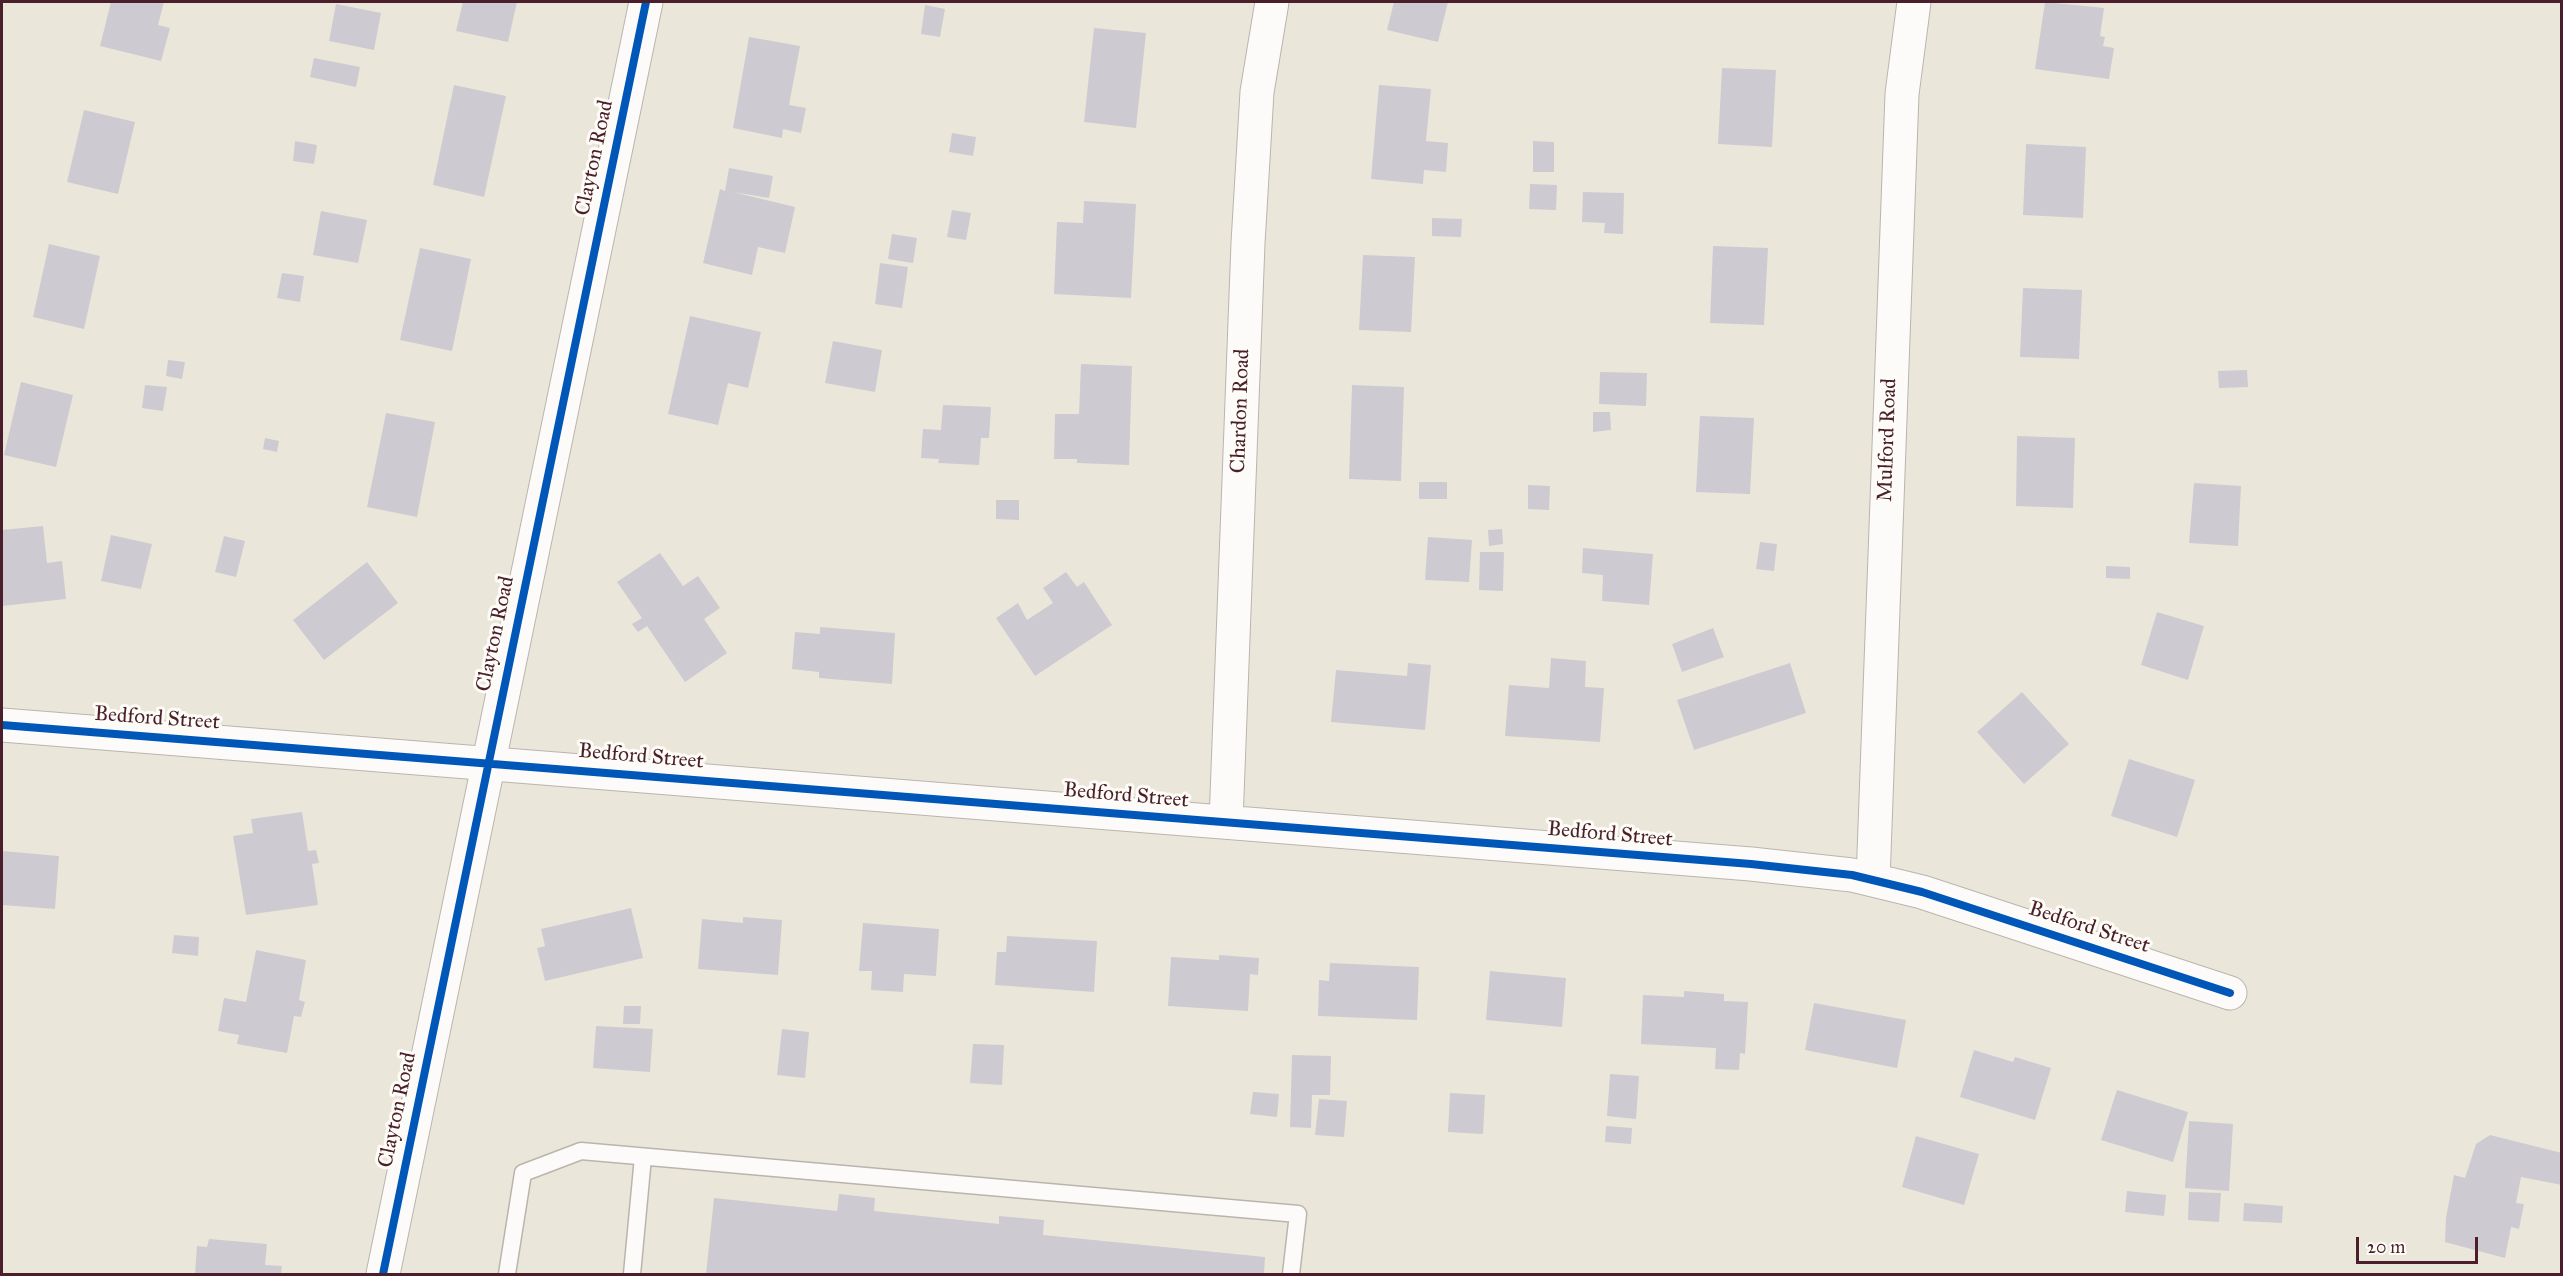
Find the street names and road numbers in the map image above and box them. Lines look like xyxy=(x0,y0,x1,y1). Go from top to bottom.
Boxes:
street label: Clayton Road xyxy=(570,98,620,218)
street label: Chardon Road xyxy=(1226,348,1256,474)
street label: Mulford Road xyxy=(1873,378,1903,502)
street label: Clayton Road xyxy=(471,574,521,694)
street label: Bedford Street xyxy=(93,702,221,736)
street label: Bedford Street xyxy=(577,739,705,775)
street label: Bedford Street xyxy=(1062,778,1190,814)
street label: Bedford Street xyxy=(1546,817,1674,853)
street label: Bedford Street xyxy=(2025,897,2153,959)
street label: Clayton Road xyxy=(373,1050,423,1170)

